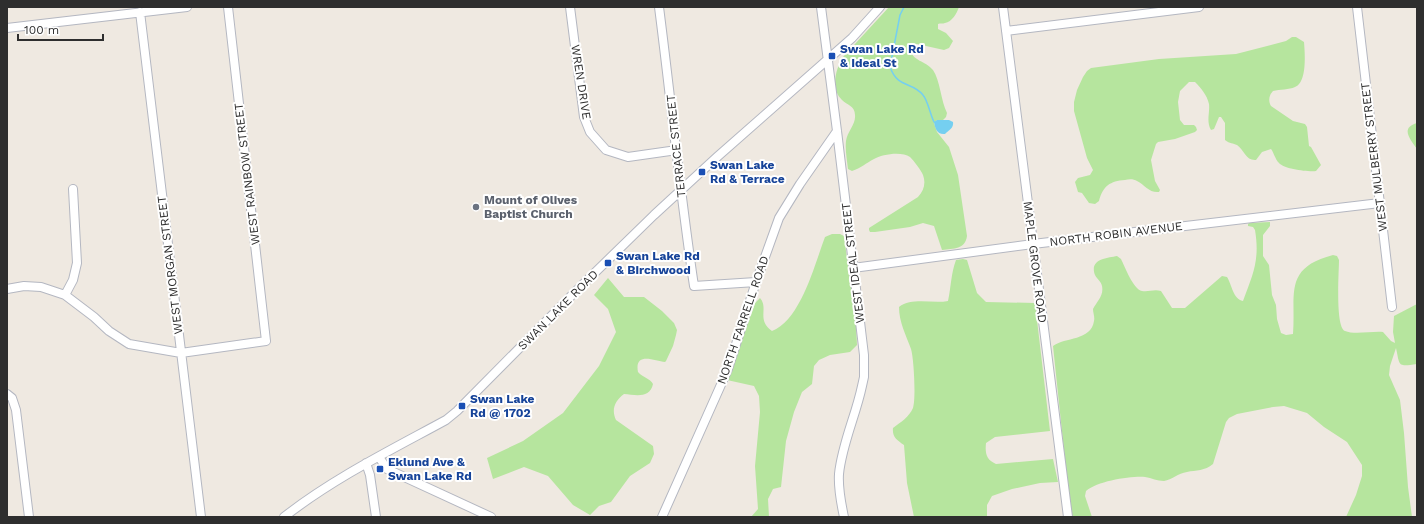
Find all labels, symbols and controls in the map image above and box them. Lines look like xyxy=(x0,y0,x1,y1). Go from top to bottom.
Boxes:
scale bar xyxy=(18,16,103,42)
text: 100 m xyxy=(24,23,59,37)
place label: Swan Lake Rd & Ideal St xyxy=(840,42,924,70)
street label: WREN DRIVE xyxy=(568,44,594,121)
marker: Swan Lake Rd & Ideal St xyxy=(827,51,837,61)
street label: WEST MULBERRY STREET xyxy=(1358,82,1390,232)
street label: TERRACE STREET xyxy=(664,94,688,198)
street label: WEST RAINBOW STREET xyxy=(231,102,263,246)
place label: Swan Lake Rd & Terrace xyxy=(710,158,785,186)
marker: Swan Lake Rd & Terrace xyxy=(697,167,707,177)
place label: Mount of Olives Baptist Church xyxy=(484,193,578,221)
street label: WEST MORGAN STREET xyxy=(155,195,185,335)
street label: MAPLE GROVE ROAD xyxy=(1021,200,1049,324)
marker: Mount of Olives Baptist Church xyxy=(471,202,481,212)
street label: WEST IDEAL STREET xyxy=(839,202,867,324)
street label: NORTH ROBIN AVENUE xyxy=(1049,219,1184,249)
place label: Swan Lake Rd & Birchwood xyxy=(616,249,700,277)
street label: NORTH FARRELL ROAD xyxy=(714,254,772,386)
marker: Swan Lake Rd & Birchwood xyxy=(603,258,613,268)
street label: SWAN LAKE ROAD xyxy=(515,267,601,353)
place label: Swan Lake Rd @ 1702 xyxy=(470,392,535,420)
marker: Swan Lake Rd @ 1702 xyxy=(457,401,467,411)
place label: Eklund Ave & Swan Lake Rd xyxy=(388,455,472,483)
marker: Eklund Ave & Swan Lake Rd xyxy=(375,464,385,474)

